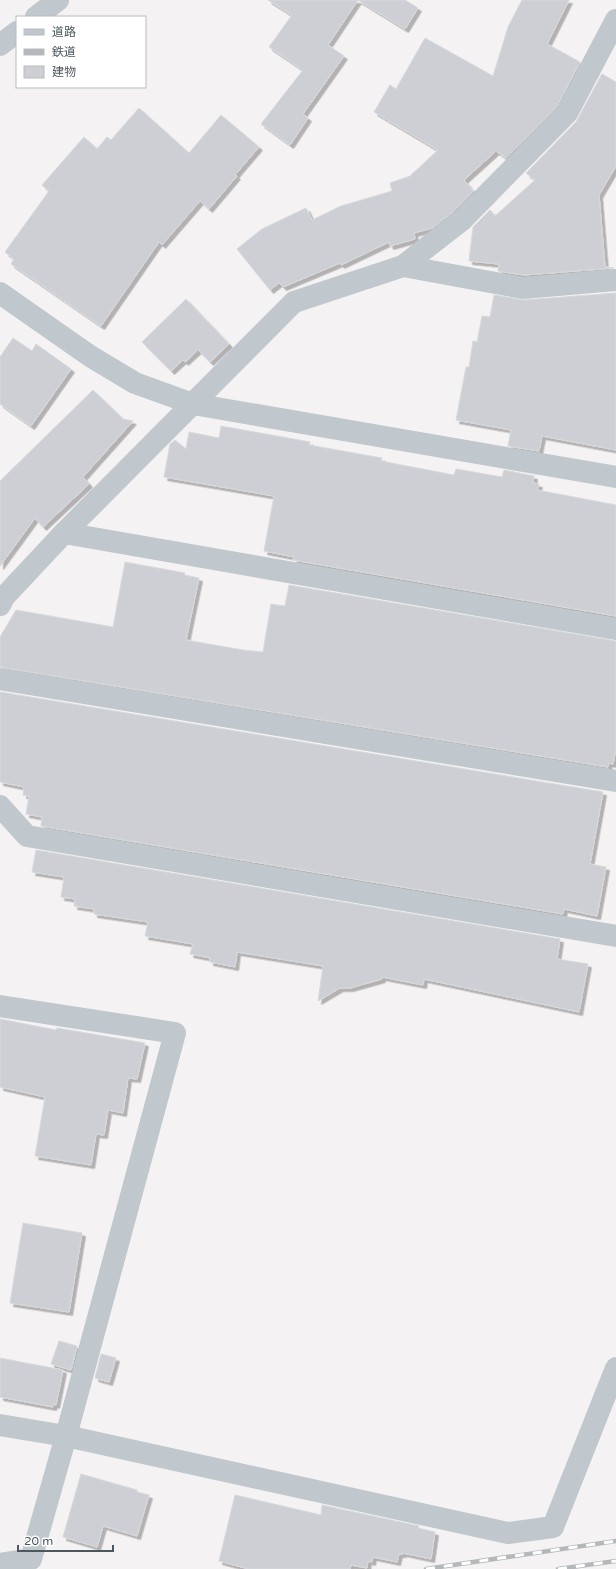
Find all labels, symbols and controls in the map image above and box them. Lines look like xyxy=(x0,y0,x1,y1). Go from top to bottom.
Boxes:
legend xyxy=(16,16,146,88)
text: 道路 xyxy=(52,25,76,39)
text: 鉄道 xyxy=(52,45,76,59)
text: 建物 xyxy=(52,65,76,79)
scale bar xyxy=(18,1527,113,1553)
text: 20 m xyxy=(24,1534,53,1548)

